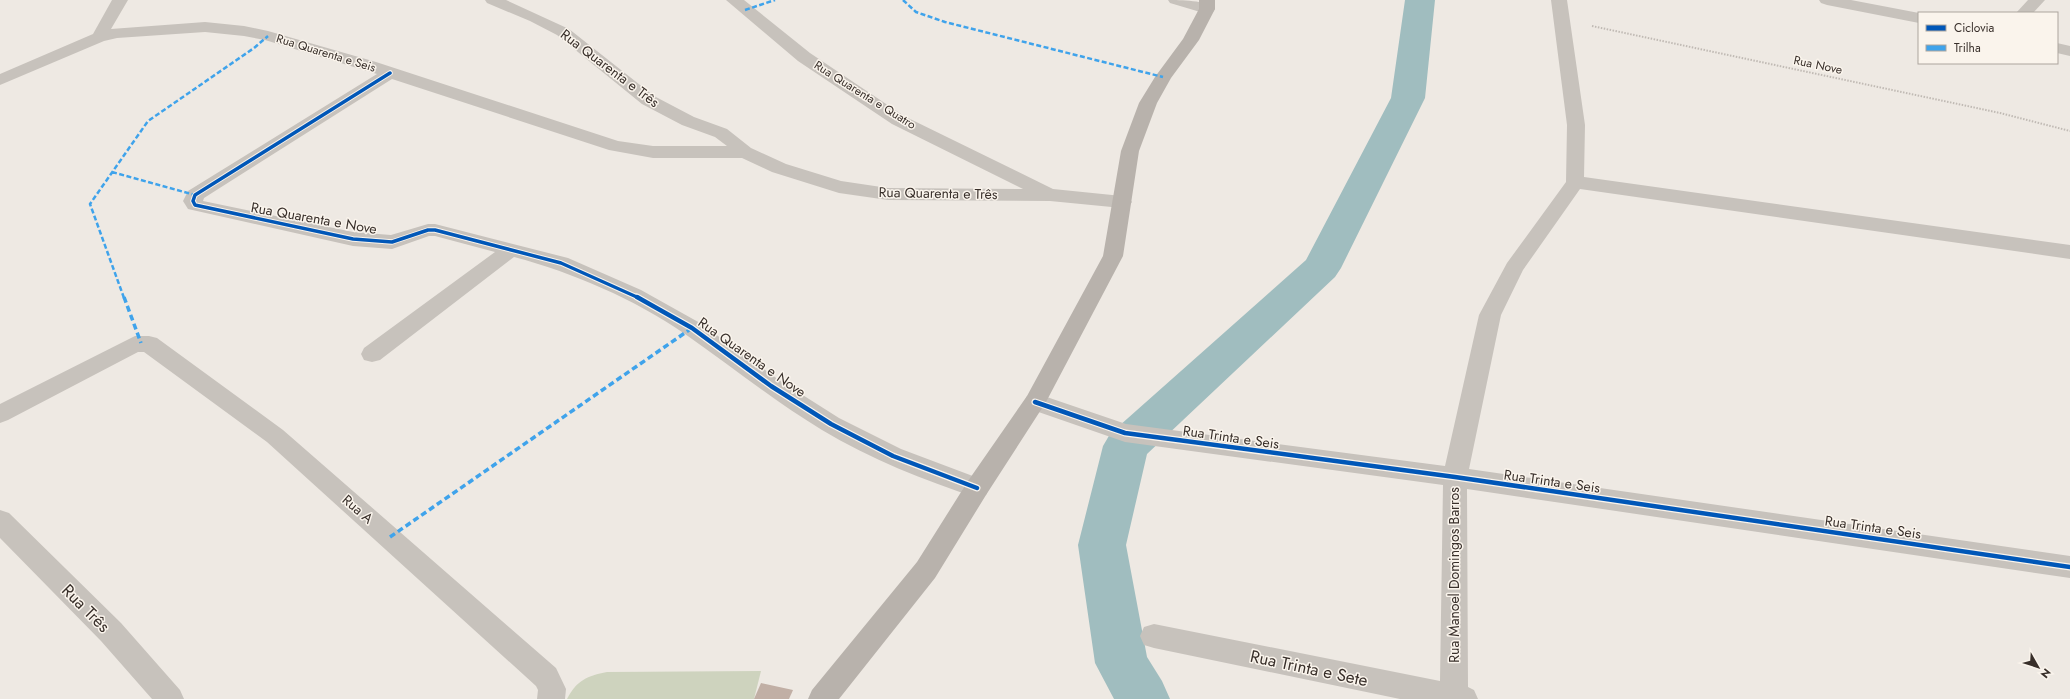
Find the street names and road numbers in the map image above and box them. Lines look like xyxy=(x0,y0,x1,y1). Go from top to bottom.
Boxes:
street label: Rua Quarenta e Três xyxy=(556,24,664,112)
street label: Rua Quarenta e Seis xyxy=(274,29,378,77)
street label: Rua Nove xyxy=(1792,51,1844,79)
street label: Rua Quarenta e Quatro xyxy=(810,56,920,134)
street label: Rua Quarenta e Três xyxy=(878,182,998,204)
street label: Rua Quarenta e Nove xyxy=(249,197,379,239)
street label: Rua Quarenta e Nove xyxy=(694,312,810,402)
street label: Rua Trinta e Seis xyxy=(1181,420,1281,454)
street label: Rua Trinta e Seis xyxy=(1502,464,1602,498)
street label: Rua Manoel Domingos Barros xyxy=(1444,487,1464,663)
street label: Rua A xyxy=(338,490,378,529)
street label: Rua Trinta e Seis xyxy=(1823,510,1923,544)
street label: Rua Três xyxy=(56,578,116,638)
street label: Rua Trinta e Sete xyxy=(1248,644,1370,692)

